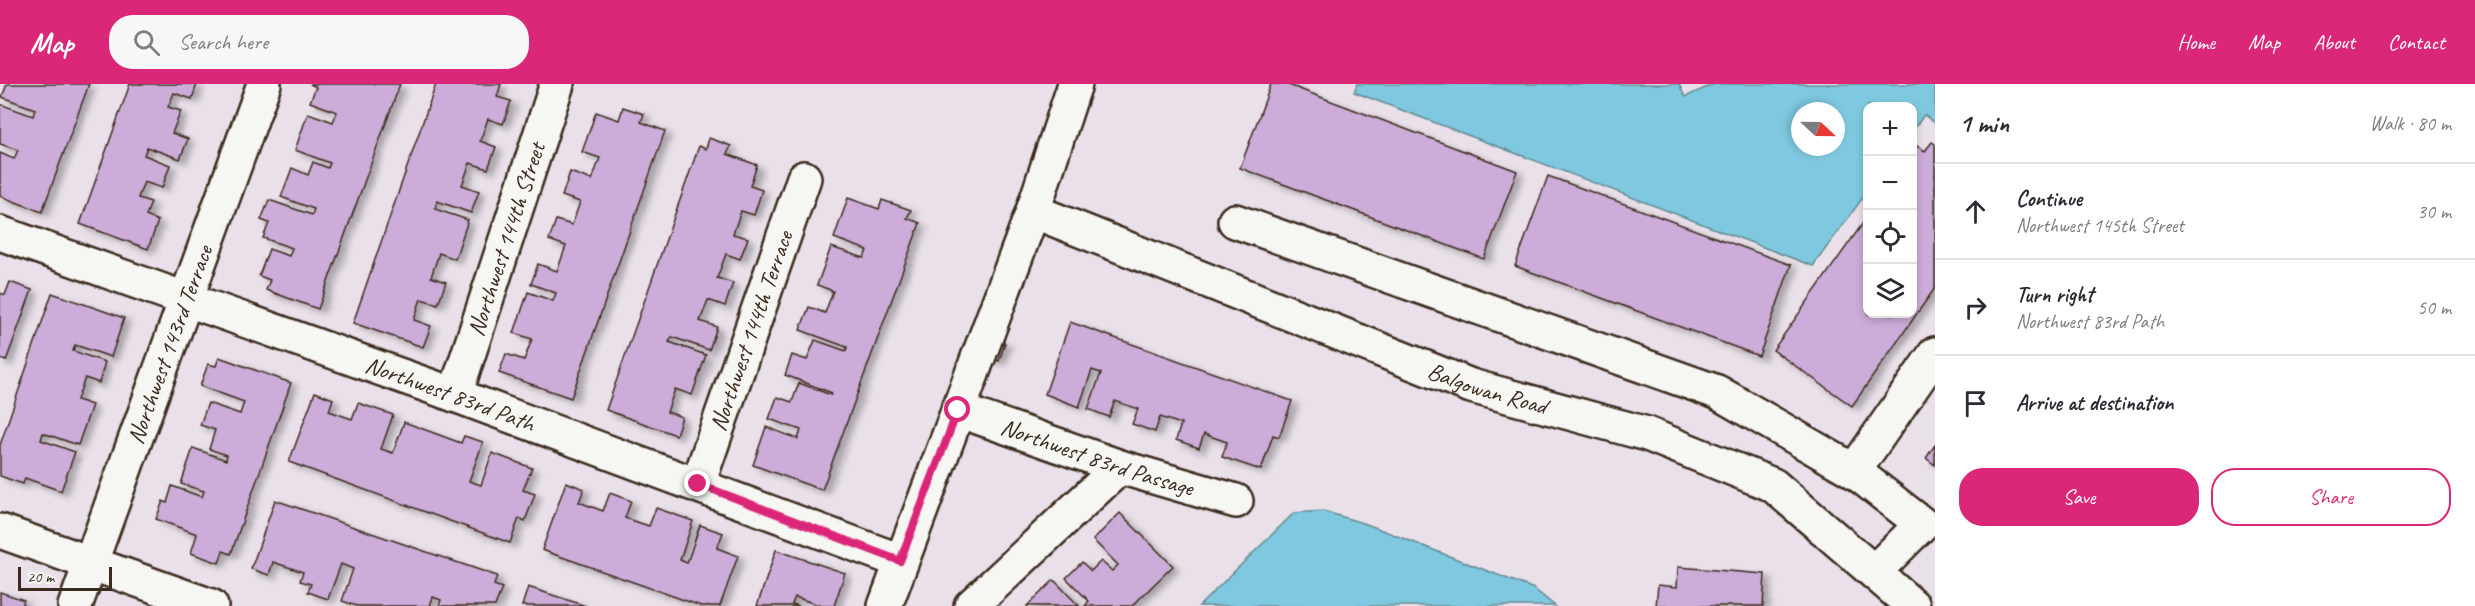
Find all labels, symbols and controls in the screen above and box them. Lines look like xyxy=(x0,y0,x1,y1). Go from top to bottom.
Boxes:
search box xyxy=(109,15,529,69)
text: Map xyxy=(30,25,73,60)
icon: search xyxy=(130,26,163,59)
text: Search here xyxy=(178,28,268,56)
text: Home xyxy=(2177,29,2215,55)
text: Map xyxy=(2248,29,2280,55)
text: About xyxy=(2313,29,2355,55)
text: Contact xyxy=(2388,29,2445,55)
north arrow xyxy=(1791,102,1845,156)
map controls xyxy=(1863,102,1917,318)
button: + xyxy=(1863,102,1917,156)
text: 1 min xyxy=(1959,107,2009,140)
text: Walk · 80 m xyxy=(2370,111,2451,136)
street label: Northwest 144th Street xyxy=(460,137,552,340)
button: − xyxy=(1863,156,1917,210)
text: Continue xyxy=(2016,185,2082,213)
icon: ahead xyxy=(1959,195,1992,228)
text: 30 m xyxy=(2417,199,2451,224)
button: locate xyxy=(1863,210,1917,264)
text: Northwest 145th Street xyxy=(2016,213,2184,238)
street label: Northwest 144th Terrace xyxy=(703,225,800,435)
street label: Northwest 143rd Terrace xyxy=(120,239,220,448)
button: layers xyxy=(1863,264,1917,318)
text: Turn right xyxy=(2016,281,2093,309)
icon: right xyxy=(1959,291,1992,324)
text: 50 m xyxy=(2417,295,2451,320)
text: Northwest 83rd Path xyxy=(2016,309,2164,334)
street label: Northwest 83rd Path xyxy=(361,349,541,439)
street label: Balgowan Road xyxy=(1423,355,1554,422)
icon: arrive xyxy=(1959,387,1992,420)
text: Arrive at destination xyxy=(2016,389,2173,417)
route start xyxy=(944,396,970,422)
street label: Northwest 83rd Passage xyxy=(997,411,1199,503)
button: Save xyxy=(1959,468,2199,526)
button: Share xyxy=(2211,468,2451,526)
route end xyxy=(684,470,710,496)
scale bar xyxy=(18,564,112,592)
text: 20 m xyxy=(27,567,54,587)

